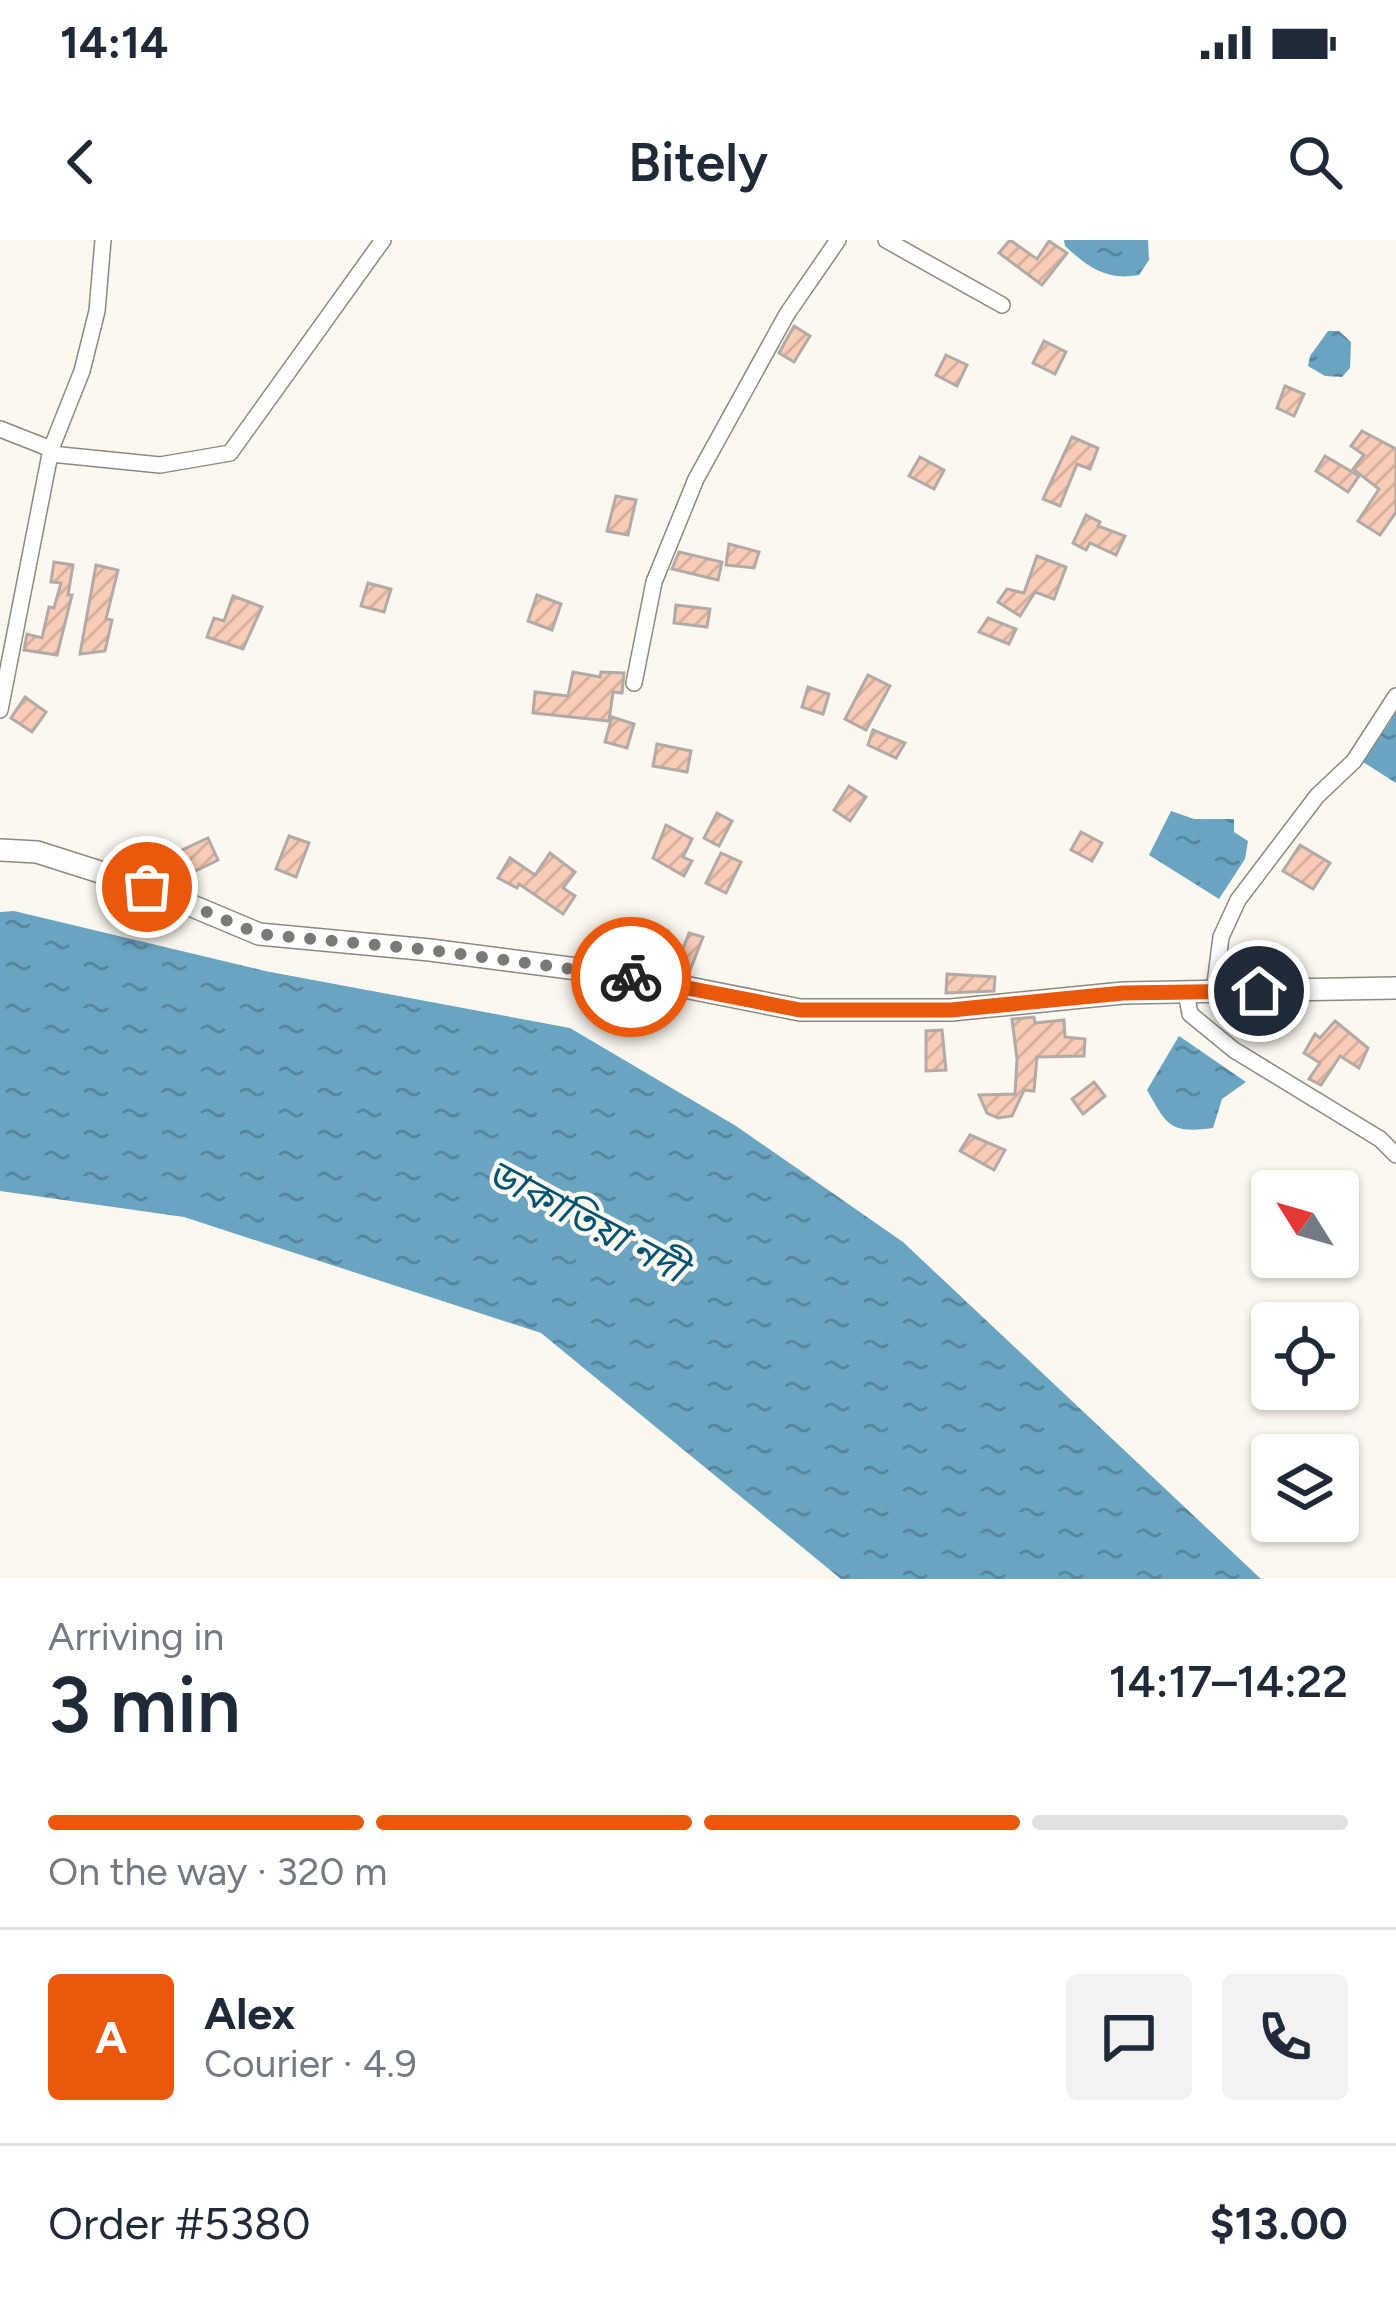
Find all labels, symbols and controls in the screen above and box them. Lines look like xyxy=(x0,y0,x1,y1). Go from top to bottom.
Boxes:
text: 14:14 xyxy=(60,15,169,69)
icon: back xyxy=(48,129,114,195)
icon: search xyxy=(1282,129,1348,195)
text: Bitely xyxy=(628,130,768,195)
pin xyxy=(96,836,198,938)
icon: bag xyxy=(114,854,180,920)
courier xyxy=(571,917,691,1037)
pin xyxy=(1208,940,1310,1042)
icon: bike xyxy=(598,944,664,1010)
icon: home xyxy=(1226,958,1292,1024)
water label: ডাকাতিয়া নদী xyxy=(480,1149,700,1295)
north arrow xyxy=(1251,1170,1359,1278)
map controls xyxy=(1251,1170,1359,1542)
button: locate xyxy=(1251,1302,1359,1410)
button: layers xyxy=(1251,1434,1359,1542)
text: Arriving in xyxy=(48,1613,224,1660)
text: 14:17–14:22 xyxy=(1109,1654,1348,1708)
text: 3 min xyxy=(48,1658,241,1752)
text: On the way · 320 m xyxy=(48,1848,387,1895)
button: chat xyxy=(1066,1974,1192,2100)
button: phone xyxy=(1222,1974,1348,2100)
text: Alex xyxy=(204,1986,295,2040)
text: A xyxy=(95,2010,127,2064)
text: Courier · 4.9 xyxy=(204,2040,417,2087)
text: Order #5380 xyxy=(48,2196,311,2250)
text: $13.00 xyxy=(1210,2196,1348,2250)

